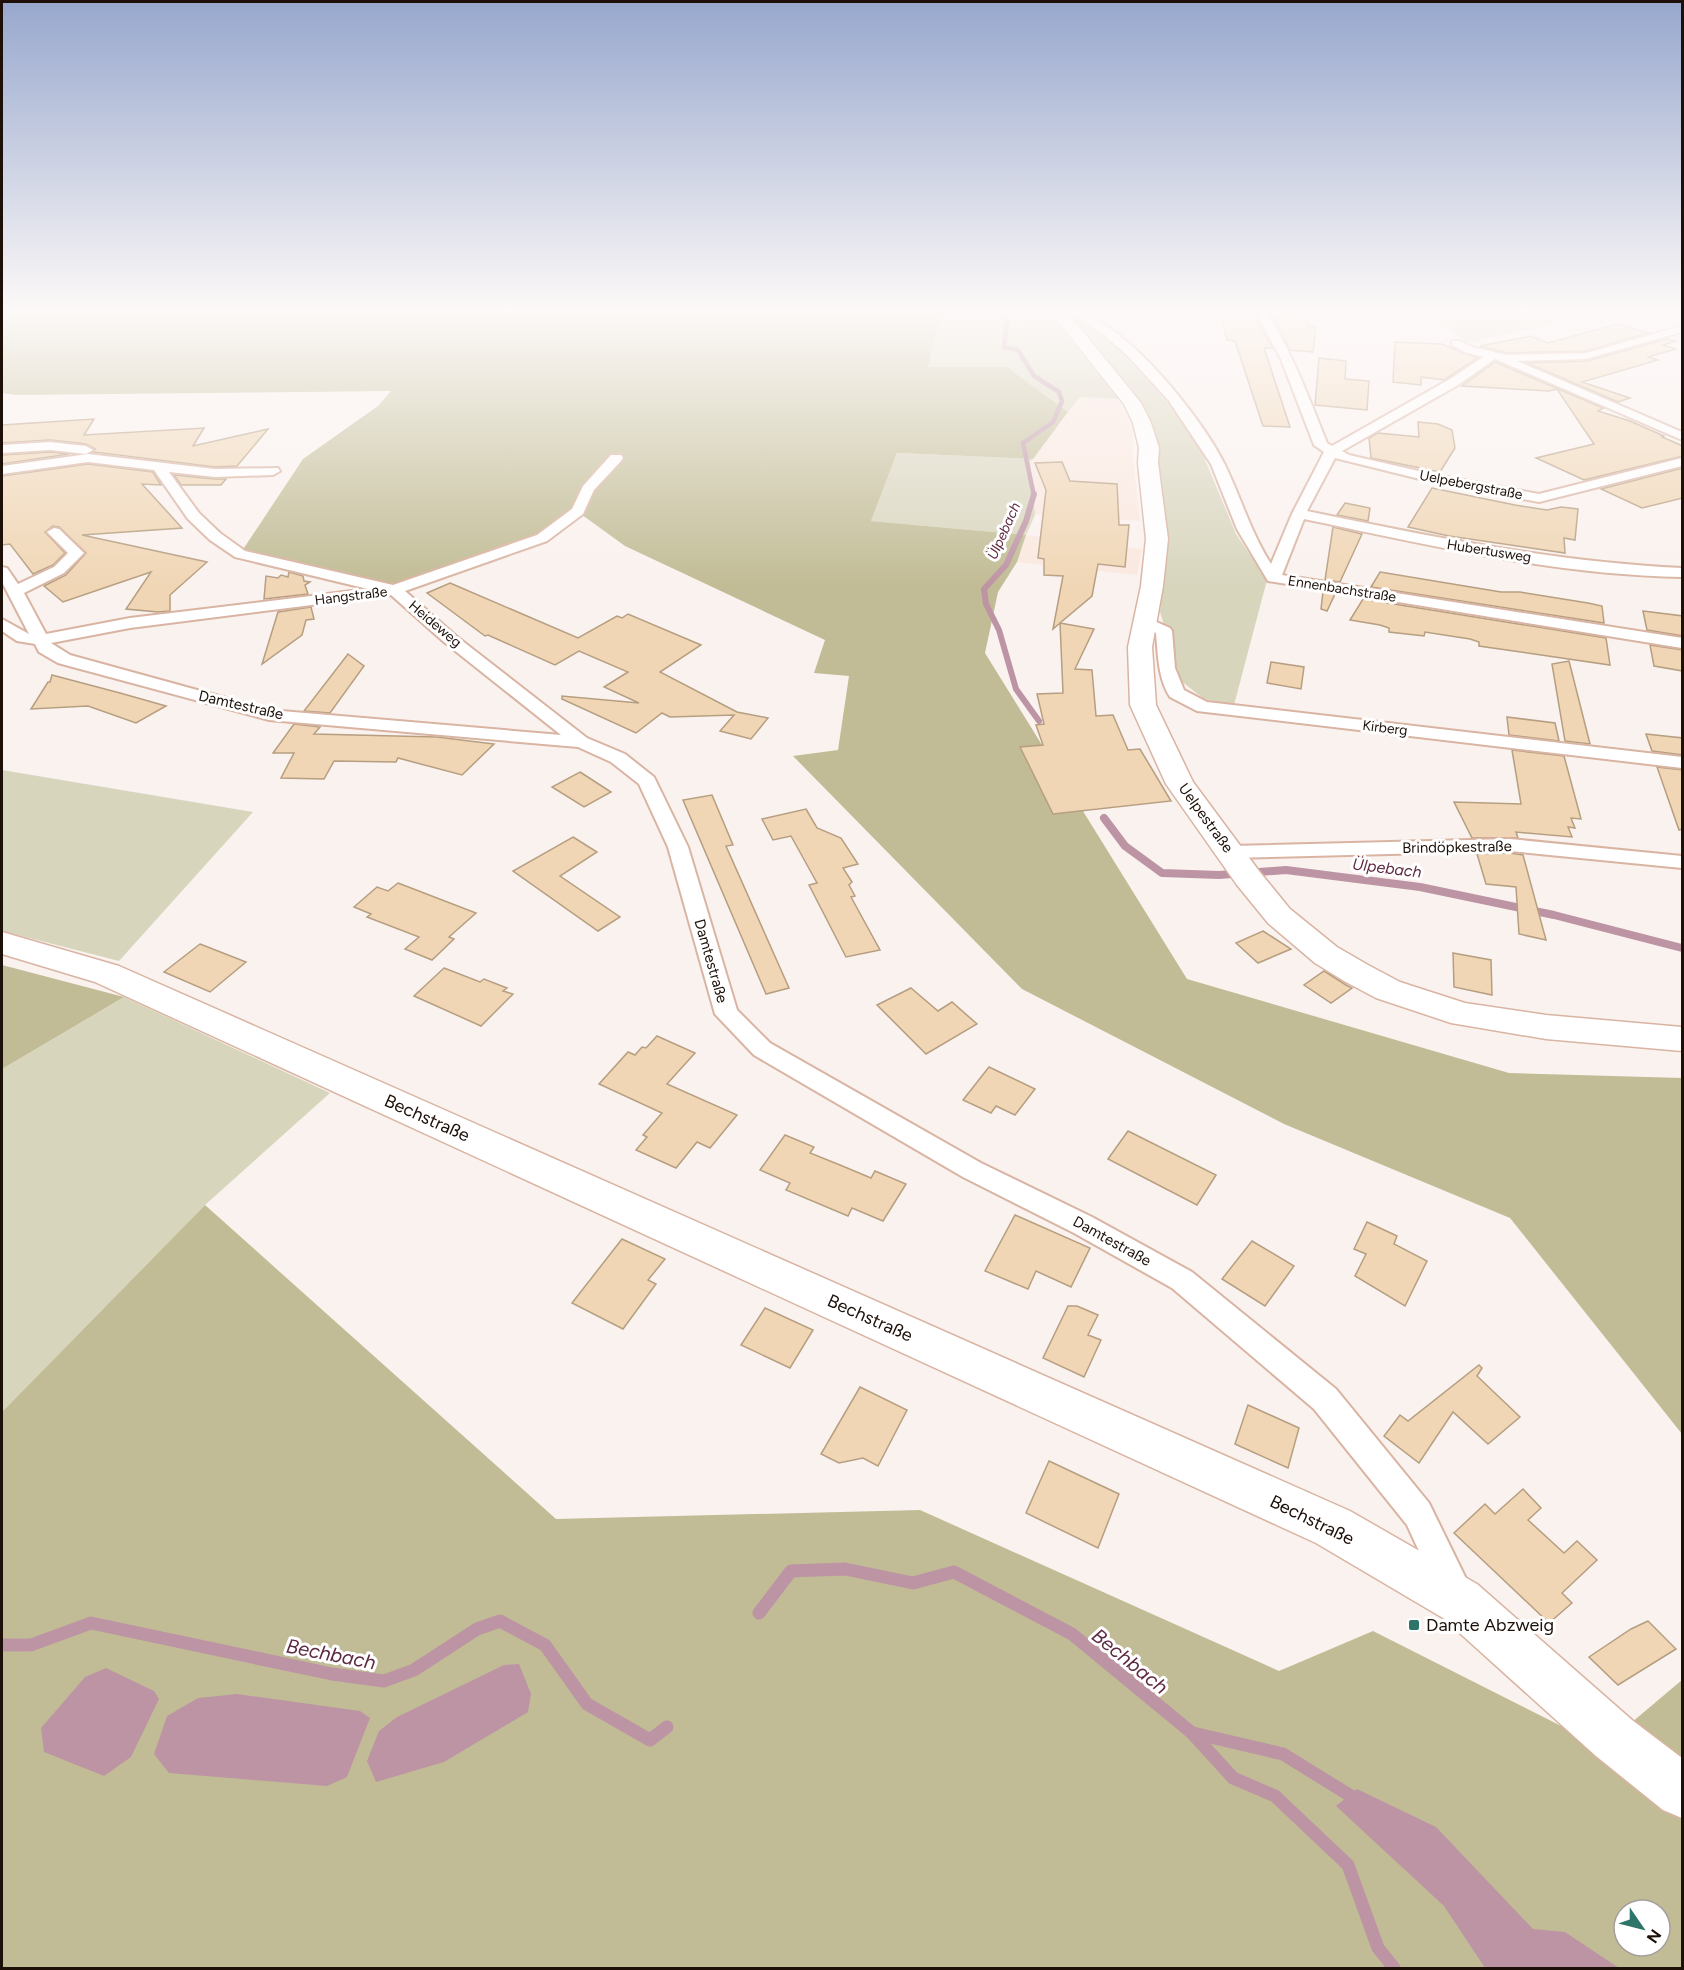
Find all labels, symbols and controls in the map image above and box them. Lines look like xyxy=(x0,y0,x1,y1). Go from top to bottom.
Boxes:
street label: Uelpebergstraße xyxy=(1418,467,1524,503)
water label: Ülpebach xyxy=(984,500,1024,562)
street label: Hubertusweg xyxy=(1446,536,1532,566)
street label: Ennenbachstraße xyxy=(1287,572,1398,606)
street label: Hangstraße xyxy=(314,583,389,609)
street label: Heideweg xyxy=(405,597,465,651)
street label: Damtestraße xyxy=(197,686,285,724)
street label: Kirberg xyxy=(1361,717,1409,739)
street label: Uelpestraße xyxy=(1175,780,1237,856)
street label: Brindöpkestraße xyxy=(1402,837,1512,857)
water label: Ülpebach xyxy=(1351,854,1423,882)
street label: Damtestraße xyxy=(690,917,732,1005)
street label: Bechstraße xyxy=(381,1089,473,1147)
street label: Damtestraße xyxy=(1070,1212,1154,1270)
street label: Bechstraße xyxy=(824,1289,916,1347)
street label: Bechstraße xyxy=(1266,1490,1358,1550)
place label: Damte Abzweig xyxy=(1426,1614,1554,1636)
marker: Damte Abzweig xyxy=(1407,1618,1421,1632)
water label: Bechbach xyxy=(1087,1623,1173,1699)
water label: Bechbach xyxy=(284,1634,378,1674)
north arrow xyxy=(1612,1898,1672,1958)
text: N xyxy=(1643,1926,1665,1947)

